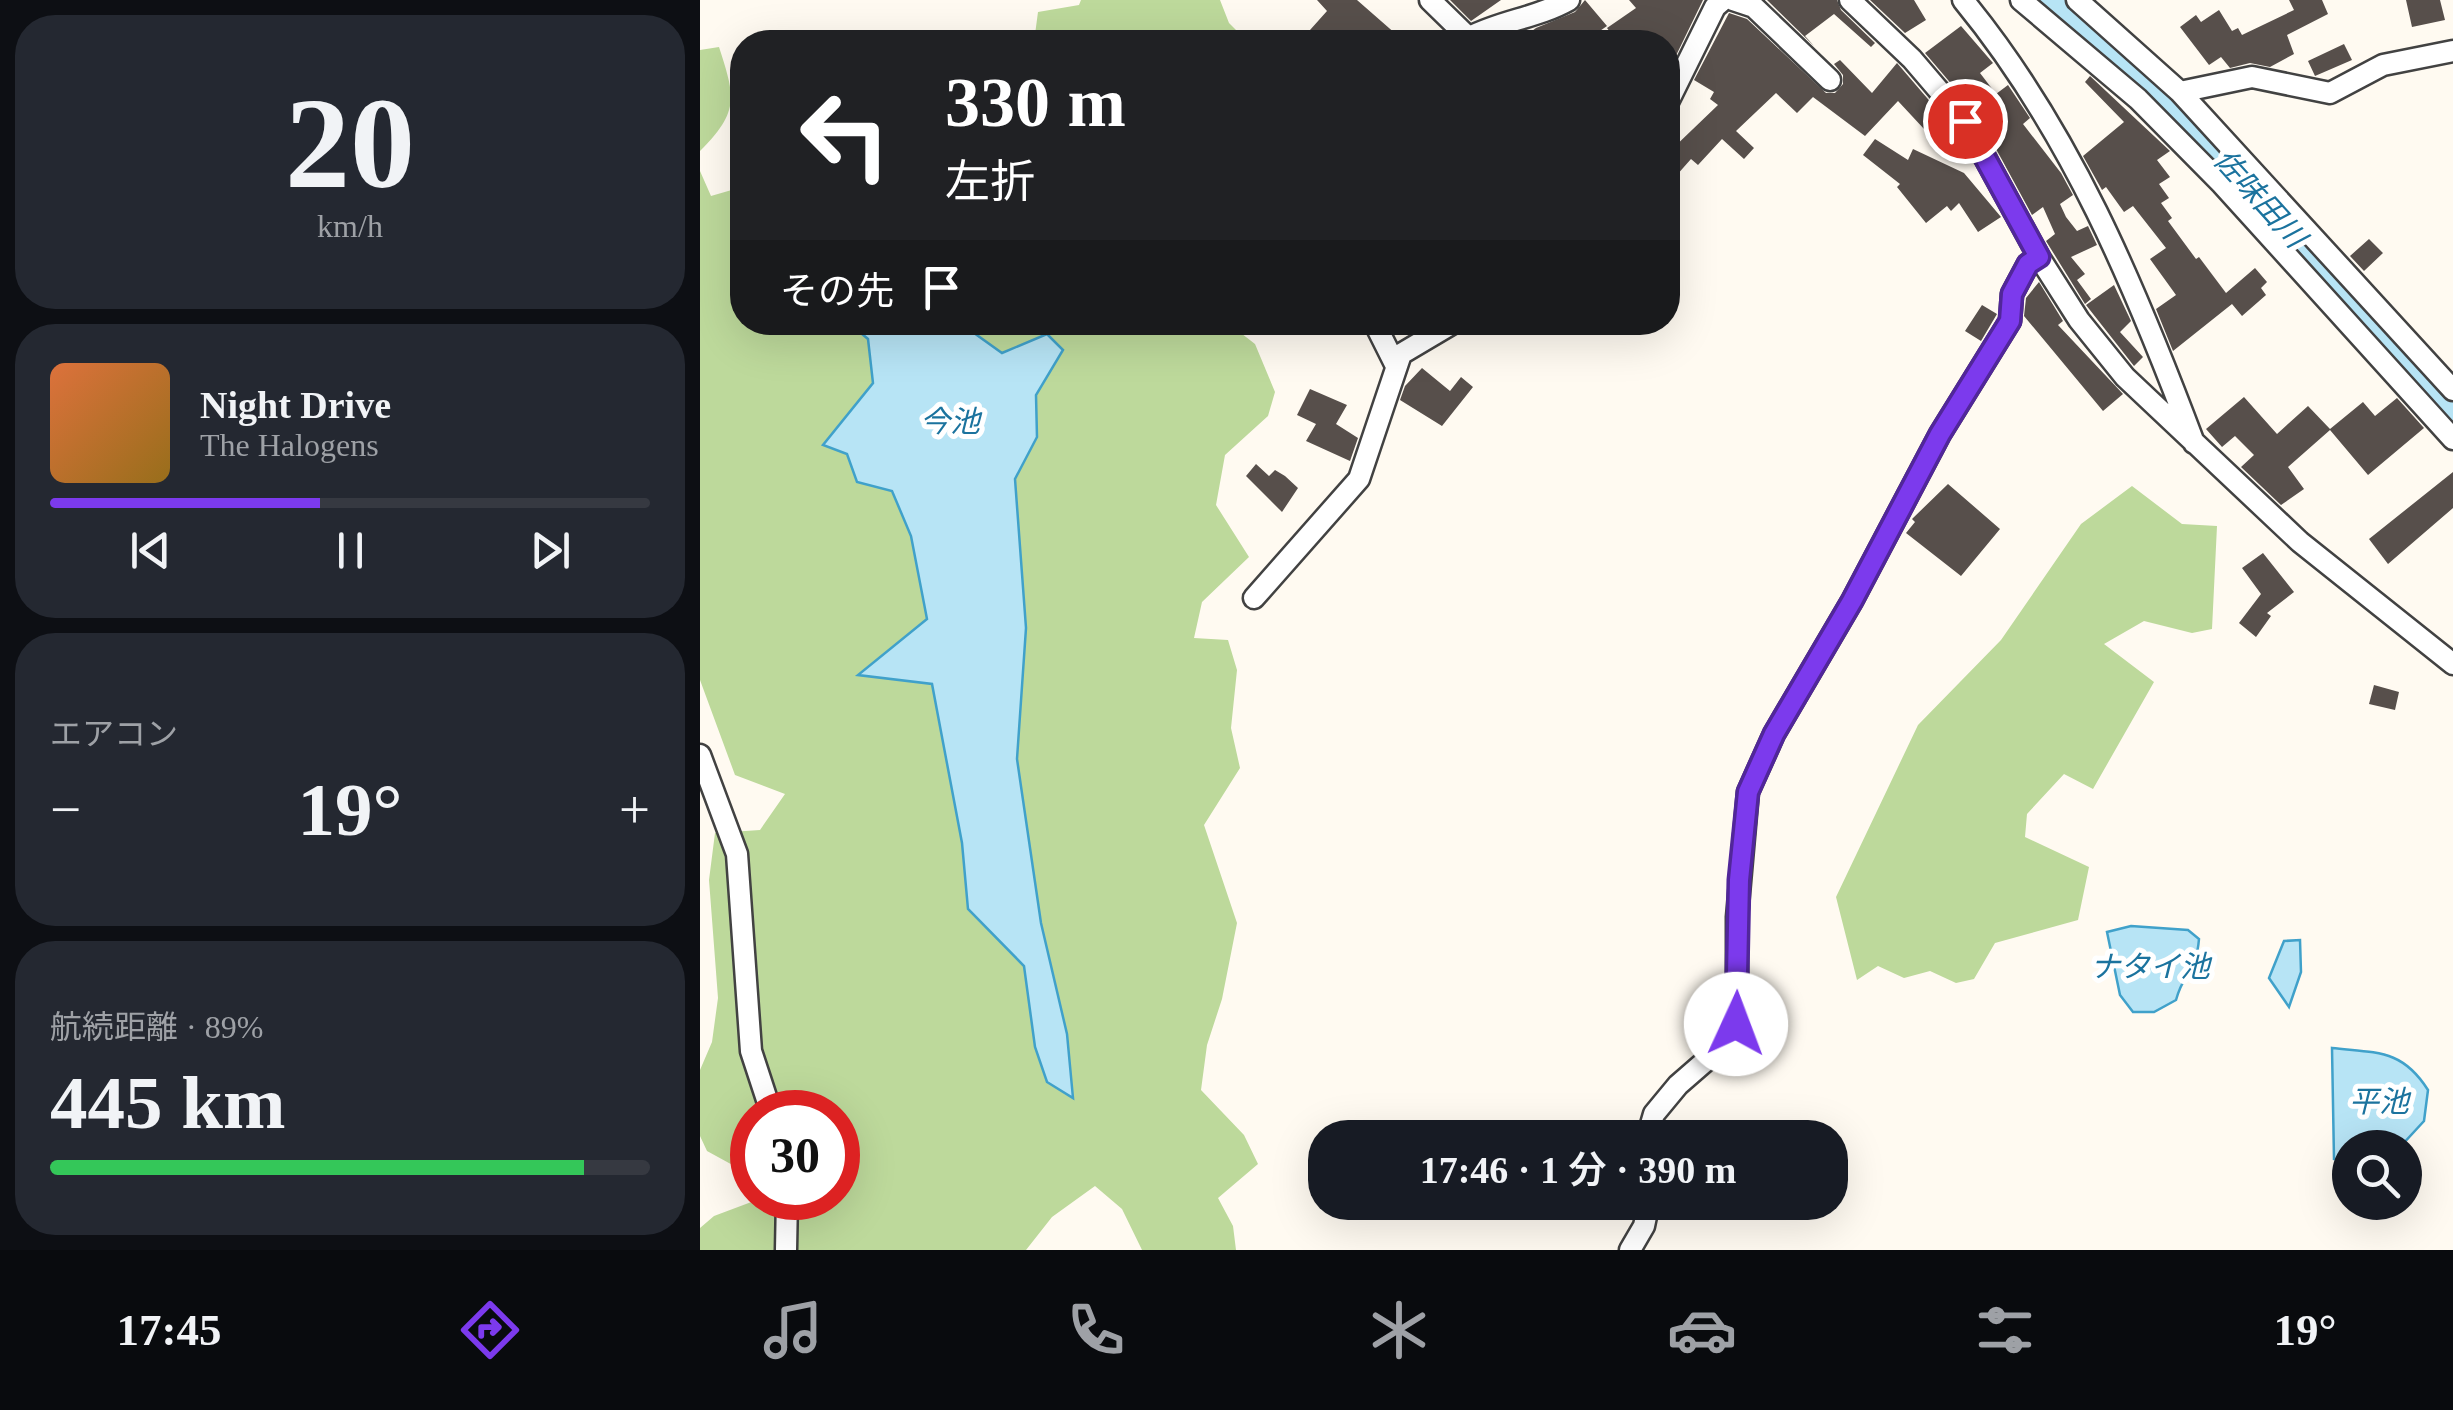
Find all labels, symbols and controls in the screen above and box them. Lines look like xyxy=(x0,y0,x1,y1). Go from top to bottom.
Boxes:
text: 330 m xyxy=(945,64,1126,141)
icon: left xyxy=(780,70,910,200)
text: 20 xyxy=(285,71,415,215)
pin xyxy=(1923,79,2008,164)
icon: arrive xyxy=(1938,94,1993,149)
water label: 佐味田川 xyxy=(2208,142,2314,256)
text: 左折 xyxy=(945,157,1035,207)
text: km/h xyxy=(317,208,383,244)
icon: arrive xyxy=(914,260,969,315)
text: その先 xyxy=(780,270,894,312)
text: Night Drive xyxy=(200,384,391,426)
water label: 今池 xyxy=(920,405,983,438)
text: The Halogens xyxy=(200,427,379,463)
icon: previous xyxy=(123,523,178,578)
icon: pause xyxy=(323,523,378,578)
icon: next xyxy=(523,523,578,578)
text: エアコン xyxy=(50,716,178,752)
text: 19° xyxy=(298,768,403,851)
text: − xyxy=(50,779,81,840)
text: + xyxy=(619,779,650,840)
water label: ナタイ池 xyxy=(2090,950,2213,983)
position arrow xyxy=(1684,972,1788,1076)
text: 航続距離 · 89% xyxy=(50,1009,263,1045)
text: 445 km xyxy=(50,1061,285,1144)
water label: 平池 xyxy=(2349,1085,2412,1118)
speed limit sign: 30 xyxy=(730,1090,860,1220)
map controls xyxy=(2332,1130,2422,1220)
button: search xyxy=(2332,1130,2422,1220)
text: 17:46 · 1 分 · 390 m xyxy=(1420,1149,1736,1191)
icon: directions xyxy=(455,1295,525,1365)
icon: music xyxy=(758,1295,828,1365)
icon: phone xyxy=(1061,1295,1131,1365)
icon: climate xyxy=(1364,1295,1434,1365)
icon: car xyxy=(1667,1295,1737,1365)
icon: filters xyxy=(1970,1295,2040,1365)
text: 17:45 xyxy=(117,1305,222,1355)
text: 19° xyxy=(2273,1305,2336,1355)

